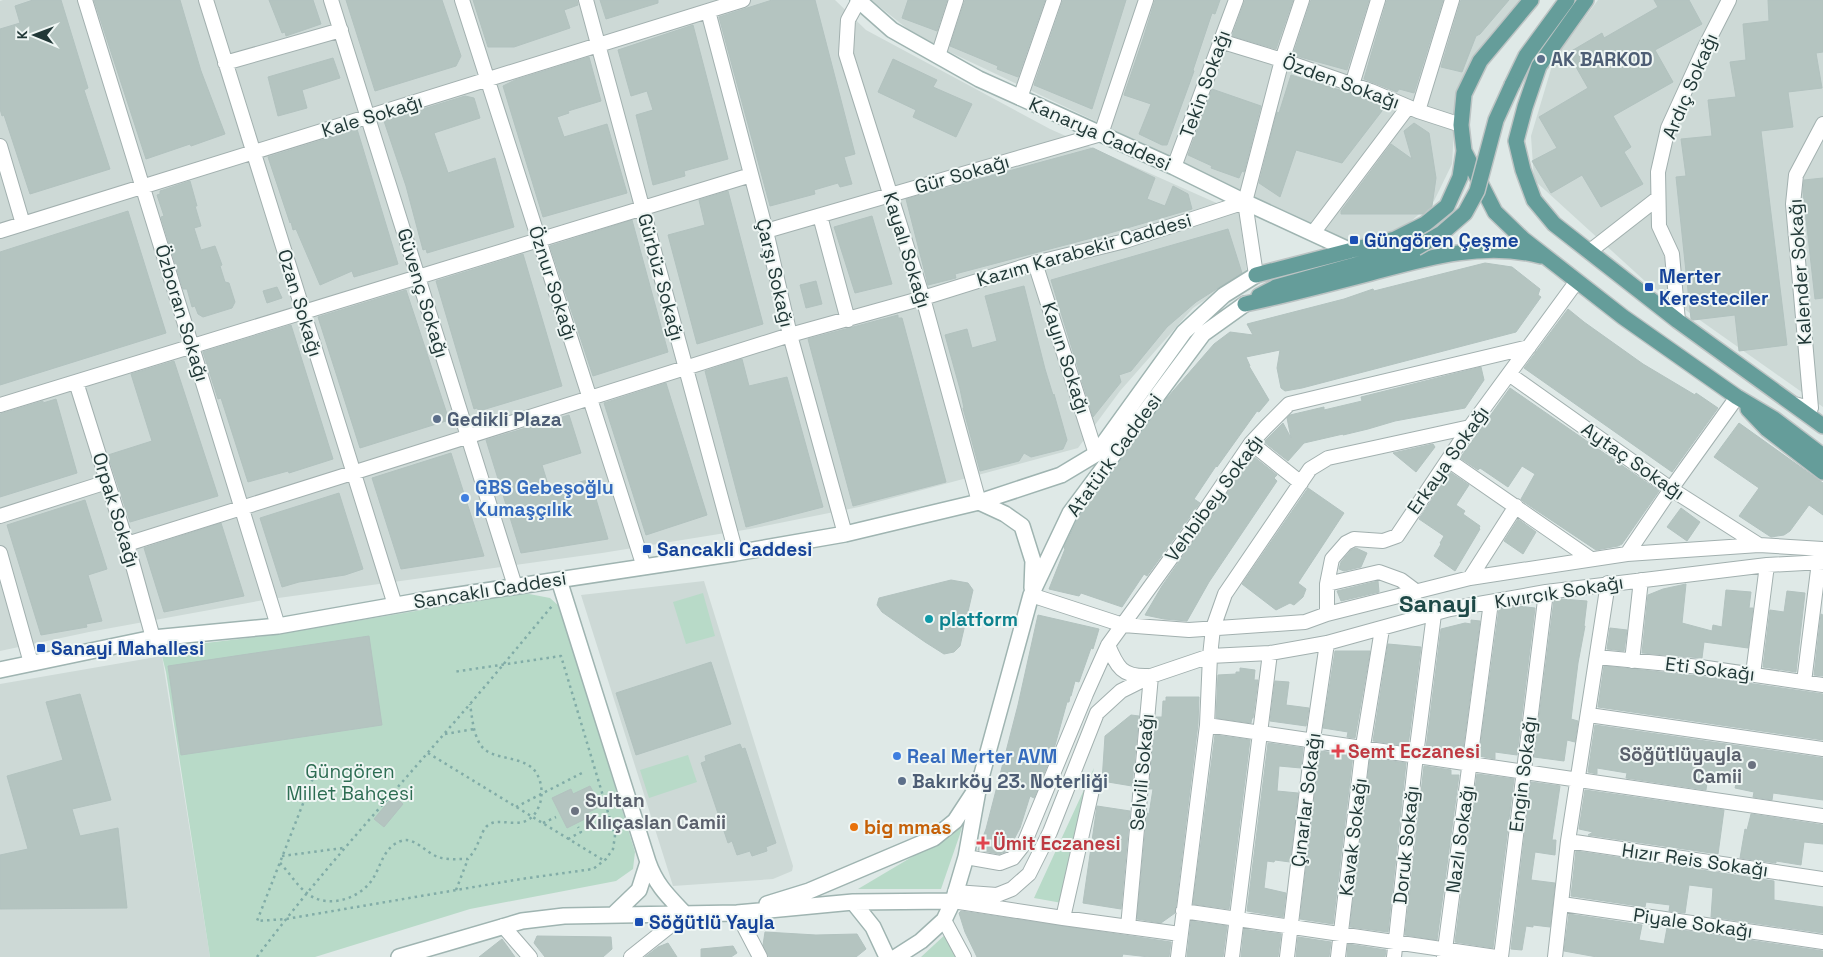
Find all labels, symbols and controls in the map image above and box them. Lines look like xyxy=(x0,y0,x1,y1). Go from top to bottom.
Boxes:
north arrow xyxy=(10,10,60,60)
street label: Tekin Sokağı xyxy=(1174,27,1236,141)
street label: Ardıç Sokağı xyxy=(1656,29,1724,143)
text: K xyxy=(13,30,31,39)
place label: AK BARKOD xyxy=(1551,47,1653,72)
street label: Özden Sokağı xyxy=(1279,49,1403,115)
marker: AK BARKOD xyxy=(1535,53,1547,65)
street label: Kale Sokağı xyxy=(319,89,425,143)
street label: Kanarya Caddesi xyxy=(1025,91,1175,177)
street label: Gür Sokağı xyxy=(912,149,1012,199)
street label: Kayalı Sokağı xyxy=(878,189,936,311)
street label: Kalender Sokağı xyxy=(1782,198,1818,346)
street label: Kazım Karabekir Caddesi xyxy=(974,207,1194,293)
street label: Gürbüz Sokağı xyxy=(632,211,690,343)
street label: Çarşı Sokağı xyxy=(750,216,800,330)
street label: Öznur Sokağı xyxy=(523,223,583,343)
street label: Güvenç Sokağı xyxy=(391,225,455,361)
place label: Güngören Çeşme xyxy=(1364,228,1519,253)
marker: Güngören Çeşme xyxy=(1348,234,1360,246)
street label: Özboran Sokağı xyxy=(149,242,215,384)
street label: Ozan Sokağı xyxy=(272,246,328,360)
place label: Merter Keresteciler xyxy=(1659,264,1769,311)
marker: Merter Keresteciler xyxy=(1643,281,1655,293)
street label: Kayın Sokağı xyxy=(1036,299,1096,417)
street label: Atatürk Caddesi xyxy=(1061,388,1167,522)
street label: Erkaya Sokağı xyxy=(1401,401,1495,519)
place label: Gedikli Plaza xyxy=(447,407,562,432)
marker: Gedikli Plaza xyxy=(431,413,443,425)
street label: Aytaç Sokağı xyxy=(1577,416,1689,506)
street label: Vehbibey Sokağı xyxy=(1159,429,1269,567)
street label: Orpak Sokağı xyxy=(87,449,145,571)
place label: GBS Gebeşoğlu Kumaşçılık xyxy=(475,475,614,522)
marker: GBS Gebeşoğlu Kumaşçılık xyxy=(459,492,471,504)
place label: Sancakli Caddesi xyxy=(657,537,812,562)
marker: Sancakli Caddesi xyxy=(641,543,653,555)
street label: Sancaklı Caddesi xyxy=(412,566,568,614)
street label: Kıvırcık Sokağı xyxy=(1493,569,1625,615)
district label: Sanayi xyxy=(1399,588,1477,619)
place label: platform xyxy=(939,607,1018,632)
marker: platform xyxy=(923,613,935,625)
place label: Sanayi Mahallesi xyxy=(51,636,204,661)
marker: Sanayi Mahallesi xyxy=(35,642,47,654)
street label: Eti Sokağı xyxy=(1664,651,1756,687)
street label: Selvili Sokağı xyxy=(1124,712,1160,832)
street label: Engin Sokağı xyxy=(1503,715,1543,833)
street label: Çınarlar Sokağı xyxy=(1285,731,1327,869)
place label: Semt Eczanesi xyxy=(1348,739,1480,764)
place label: Söğütlüyayla Camii xyxy=(1619,742,1742,789)
place label: Real Merter AVM xyxy=(907,744,1057,769)
marker: Semt Eczanesi xyxy=(1332,745,1344,757)
marker: Real Merter AVM xyxy=(891,750,903,762)
park label: Güngören Millet Bahçesi xyxy=(286,759,414,806)
marker: Söğütlüyayla Camii xyxy=(1746,759,1758,771)
place label: Bakırköy 23. Noterliği xyxy=(912,769,1108,794)
marker: Bakırköy 23. Noterliği xyxy=(896,775,908,787)
street label: Kavak Sokağı xyxy=(1333,776,1373,898)
street label: Doruk Sokağı xyxy=(1387,784,1425,906)
street label: Nazlı Sokağı xyxy=(1440,784,1480,894)
place label: Sultan Kılıçaslan Camii xyxy=(585,788,726,835)
marker: Sultan Kılıçaslan Camii xyxy=(569,805,581,817)
place label: big mmas xyxy=(864,815,951,840)
marker: big mmas xyxy=(848,821,860,833)
place label: Ümit Eczanesi xyxy=(993,831,1121,856)
marker: Ümit Eczanesi xyxy=(977,837,989,849)
street label: Hızır Reis Sokağı xyxy=(1620,837,1770,883)
street label: Piyale Sokağı xyxy=(1632,902,1754,944)
place label: Söğütlü Yayla xyxy=(649,910,775,935)
marker: Söğütlü Yayla xyxy=(633,916,645,928)

